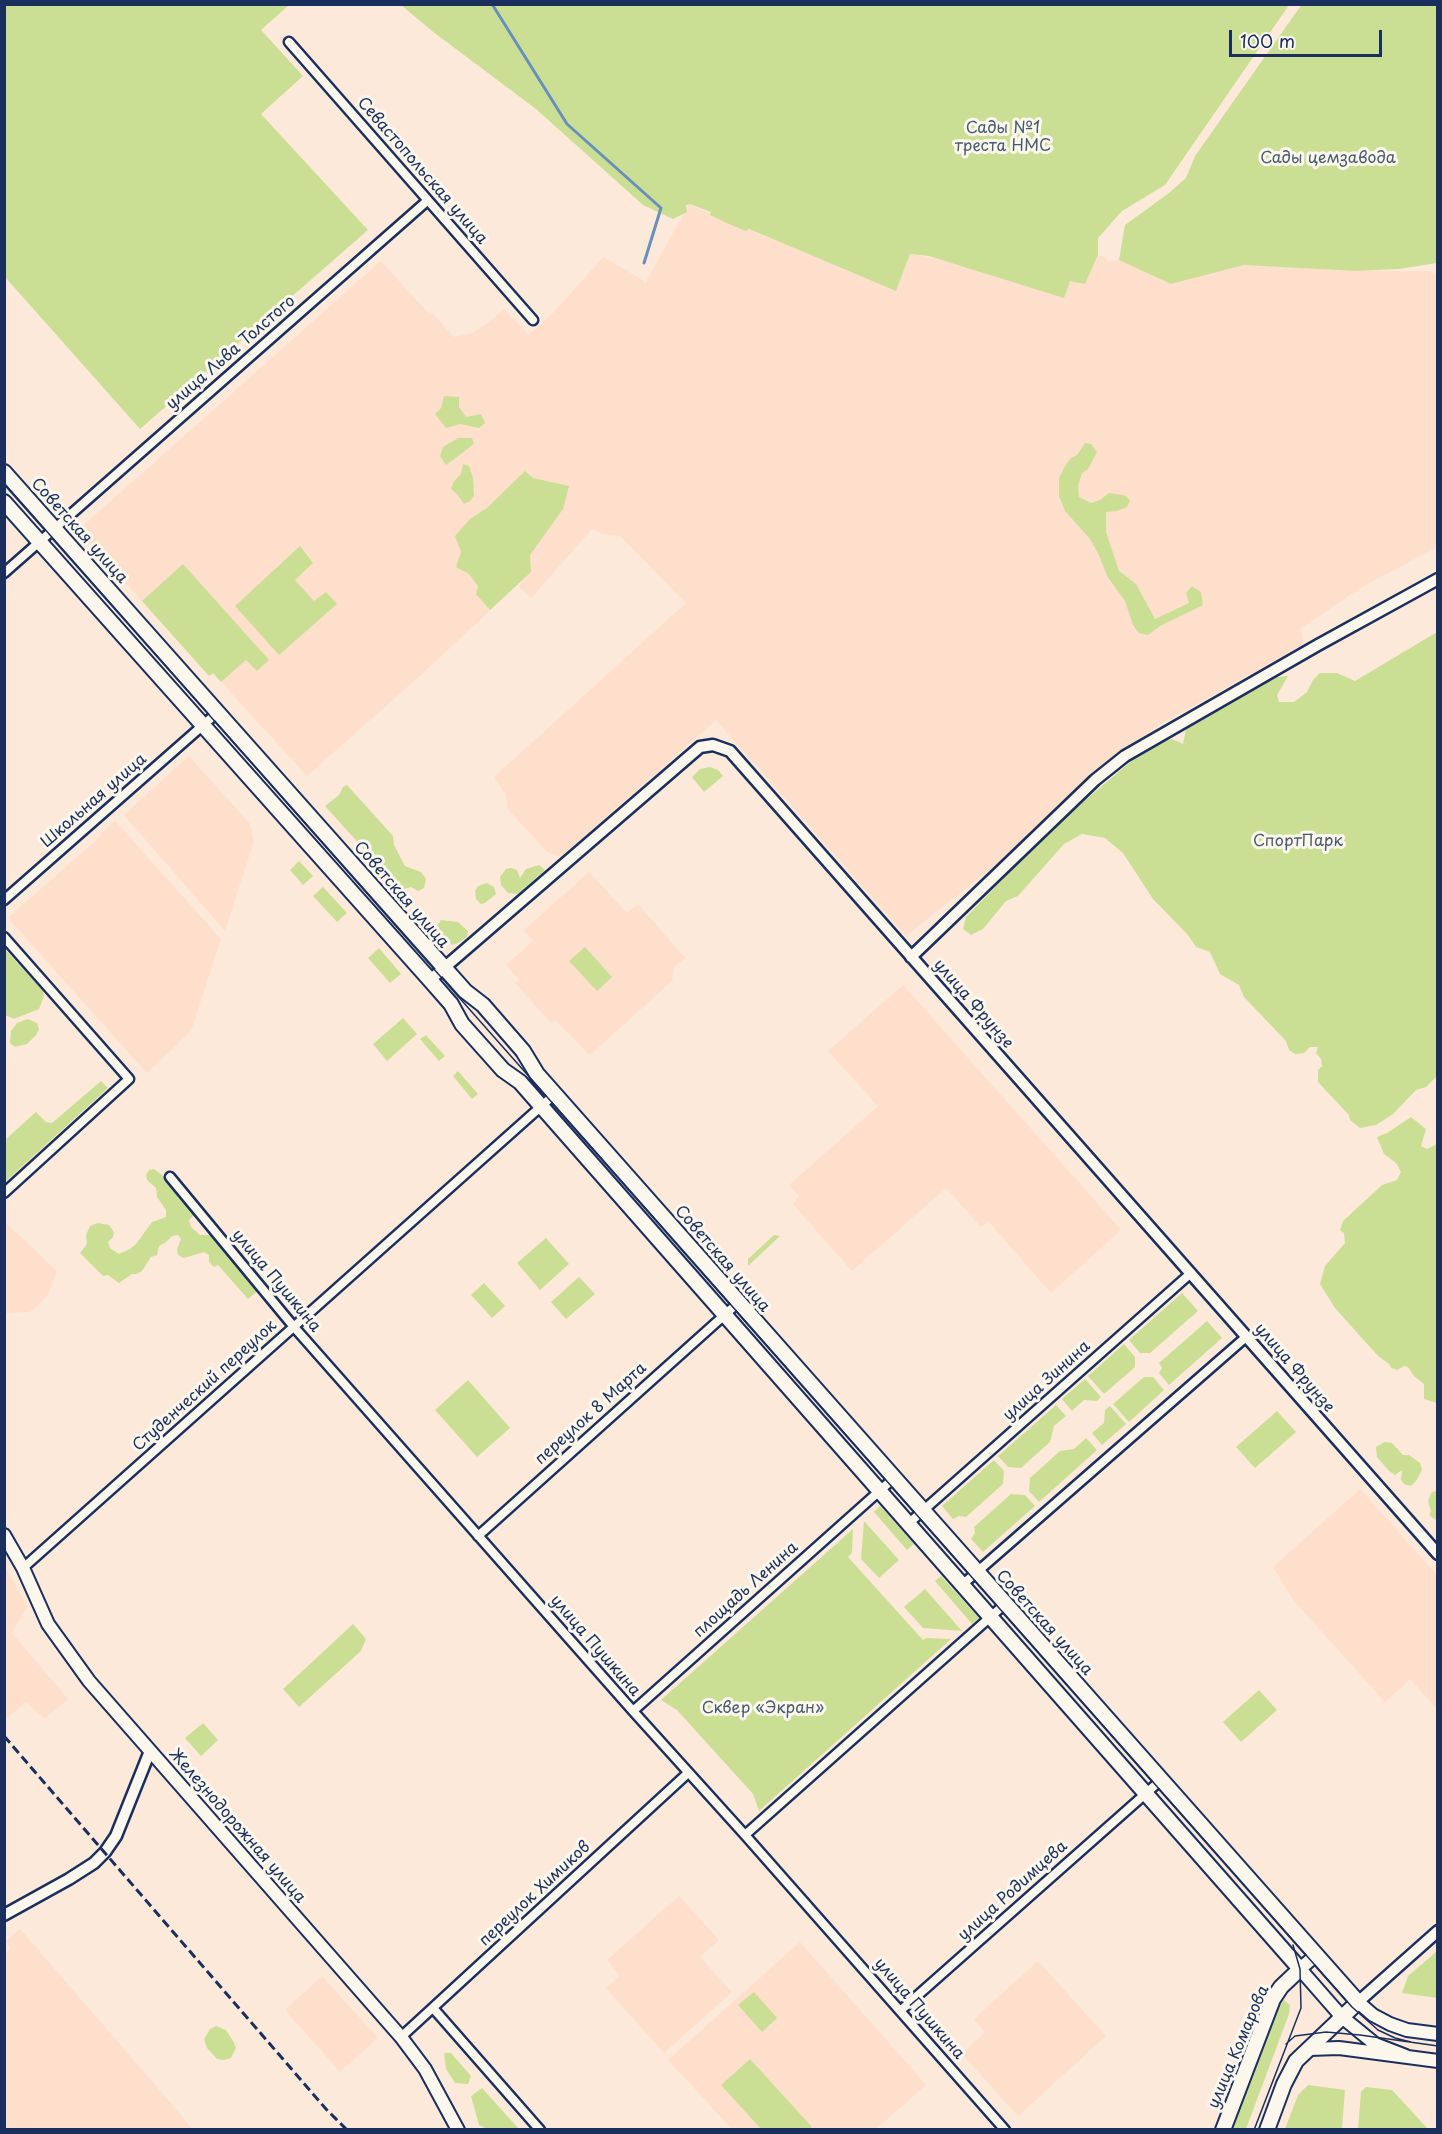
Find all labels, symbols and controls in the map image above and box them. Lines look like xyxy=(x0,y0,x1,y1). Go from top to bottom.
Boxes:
scale bar xyxy=(1232,18,1385,56)
text: 100 m xyxy=(1240,27,1295,54)
street label: Севастопольская улица xyxy=(353,94,491,248)
park label: Сады №1 треста НМС xyxy=(955,119,1051,157)
park label: Сады цемзавода xyxy=(1260,149,1396,169)
street label: улица Льва Толстого xyxy=(163,292,299,414)
street label: Советская улица xyxy=(27,474,131,588)
street label: Школьная улица xyxy=(37,750,151,852)
park label: СпортПарк xyxy=(1253,832,1343,852)
street label: Советская улица xyxy=(349,838,453,952)
street label: улица Фрунзе xyxy=(929,955,1017,1053)
street label: Советская улица xyxy=(670,1202,774,1316)
street label: улица Пушкина xyxy=(228,1226,324,1336)
street label: Студенческий переулок xyxy=(129,1316,281,1456)
street label: улица Фрунзе xyxy=(1250,1319,1338,1417)
street label: улица Зинина xyxy=(999,1337,1095,1425)
street label: переулок 8 Марта xyxy=(531,1359,651,1469)
street label: площадь Ленина xyxy=(690,1538,802,1642)
street label: Советская улица xyxy=(992,1566,1096,1680)
street label: улица Пушкина xyxy=(546,1591,644,1701)
park label: Сквер «Экран» xyxy=(702,1699,824,1719)
street label: Железнодорожная улица xyxy=(165,1745,309,1907)
street label: улица Родимцева xyxy=(954,1837,1072,1945)
street label: переулок Химиков xyxy=(475,1838,595,1950)
street label: улица Пушкина xyxy=(870,1954,968,2064)
street label: улица Комарова xyxy=(1204,1983,1274,2111)

